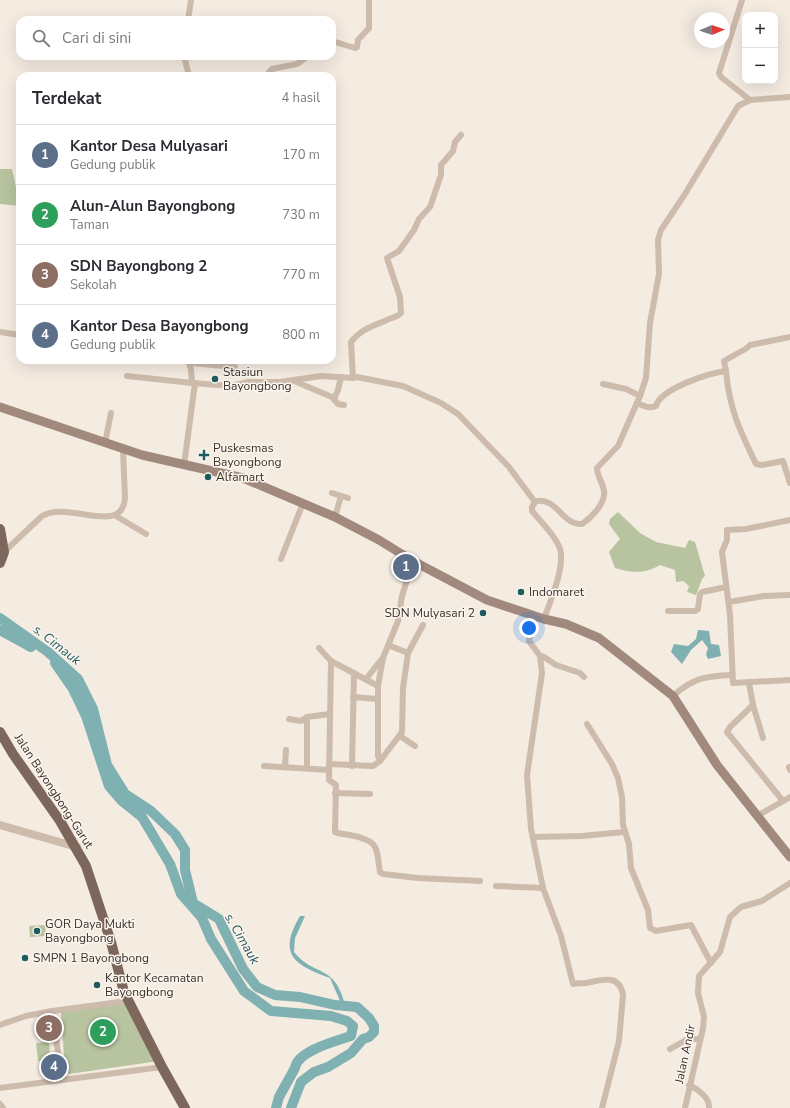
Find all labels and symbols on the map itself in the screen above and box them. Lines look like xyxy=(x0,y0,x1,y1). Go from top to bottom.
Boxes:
north arrow xyxy=(694,12,730,48)
place label: Stasiun Bayongbong xyxy=(223,364,292,394)
marker: Stasiun Bayongbong xyxy=(210,374,220,384)
place label: Puskesmas Bayongbong xyxy=(213,440,282,470)
marker: Puskesmas Bayongbong xyxy=(198,449,210,461)
place label: Alfamart xyxy=(216,469,265,485)
marker: Alfamart xyxy=(203,472,213,482)
pin: 1 xyxy=(393,552,419,582)
place label: Indomaret xyxy=(529,584,585,600)
marker: Indomaret xyxy=(516,587,526,597)
place label: SDN Mulyasari 2 xyxy=(384,605,475,621)
marker: SDN Mulyasari 2 xyxy=(478,608,488,618)
your location xyxy=(519,618,539,638)
water label: s. Cimauk xyxy=(29,621,85,670)
street label: Jalan Bayongbong-Garut xyxy=(10,730,98,852)
water label: s. Cimauk xyxy=(220,910,264,968)
place label: GOR Daya Mukti Bayongbong xyxy=(45,916,135,946)
marker: GOR Daya Mukti Bayongbong xyxy=(32,926,42,936)
place label: SMPN 1 Bayongbong xyxy=(33,950,149,966)
marker: SMPN 1 Bayongbong xyxy=(20,953,30,963)
place label: Kantor Kecamatan Bayongbong xyxy=(105,970,204,1000)
marker: Kantor Kecamatan Bayongbong xyxy=(92,980,102,990)
pin: 3 xyxy=(36,1013,62,1043)
pin: 2 xyxy=(90,1017,116,1047)
street label: Jalan Andir xyxy=(671,1022,699,1086)
pin: 4 xyxy=(41,1052,67,1082)

